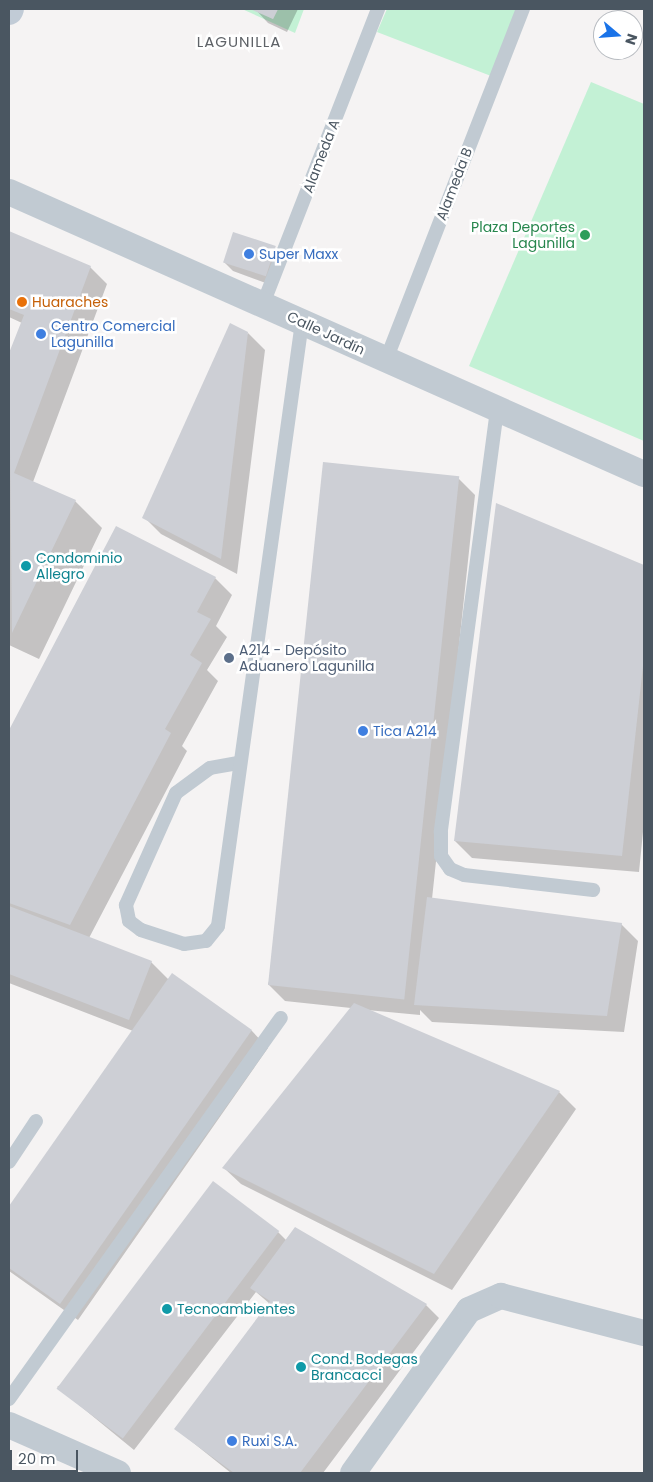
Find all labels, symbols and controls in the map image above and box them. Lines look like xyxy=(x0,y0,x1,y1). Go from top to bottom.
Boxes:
north arrow xyxy=(593,10,643,60)
text: N xyxy=(620,31,642,47)
district label: LAGUNILLA xyxy=(196,33,282,51)
street label: Alameda A xyxy=(299,117,343,195)
street label: Alameda B xyxy=(432,145,476,223)
place label: Plaza Deportes Lagunilla xyxy=(471,219,575,252)
marker: Plaza Deportes Lagunilla xyxy=(579,229,591,241)
place label: Super Maxx xyxy=(259,246,338,262)
marker: Super Maxx xyxy=(243,248,255,260)
place label: Huaraches xyxy=(32,294,108,310)
marker: Huaraches xyxy=(16,296,28,308)
street label: Calle Jardín xyxy=(285,308,367,358)
place label: Centro Comercial Lagunilla xyxy=(51,318,175,351)
marker: Centro Comercial Lagunilla xyxy=(35,328,47,340)
place label: Condominio Allegro xyxy=(36,550,122,582)
marker: Condominio Allegro xyxy=(20,560,32,572)
place label: A214 - Depósito Aduanero Lagunilla xyxy=(239,642,375,674)
marker: A214 - Depósito Aduanero Lagunilla xyxy=(223,652,235,664)
place label: Tica A214 xyxy=(373,723,436,739)
marker: Tica A214 xyxy=(357,725,369,737)
place label: Tecnoambientes xyxy=(177,1301,295,1317)
marker: Tecnoambientes xyxy=(161,1303,173,1315)
place label: Cond. Bodegas Brancacci xyxy=(311,1351,418,1384)
marker: Cond. Bodegas Brancacci xyxy=(295,1361,307,1373)
place label: Ruxi S.A. xyxy=(242,1433,297,1449)
marker: Ruxi S.A. xyxy=(226,1435,238,1447)
scale bar xyxy=(12,1440,80,1472)
text: 20 m xyxy=(18,1448,56,1469)

